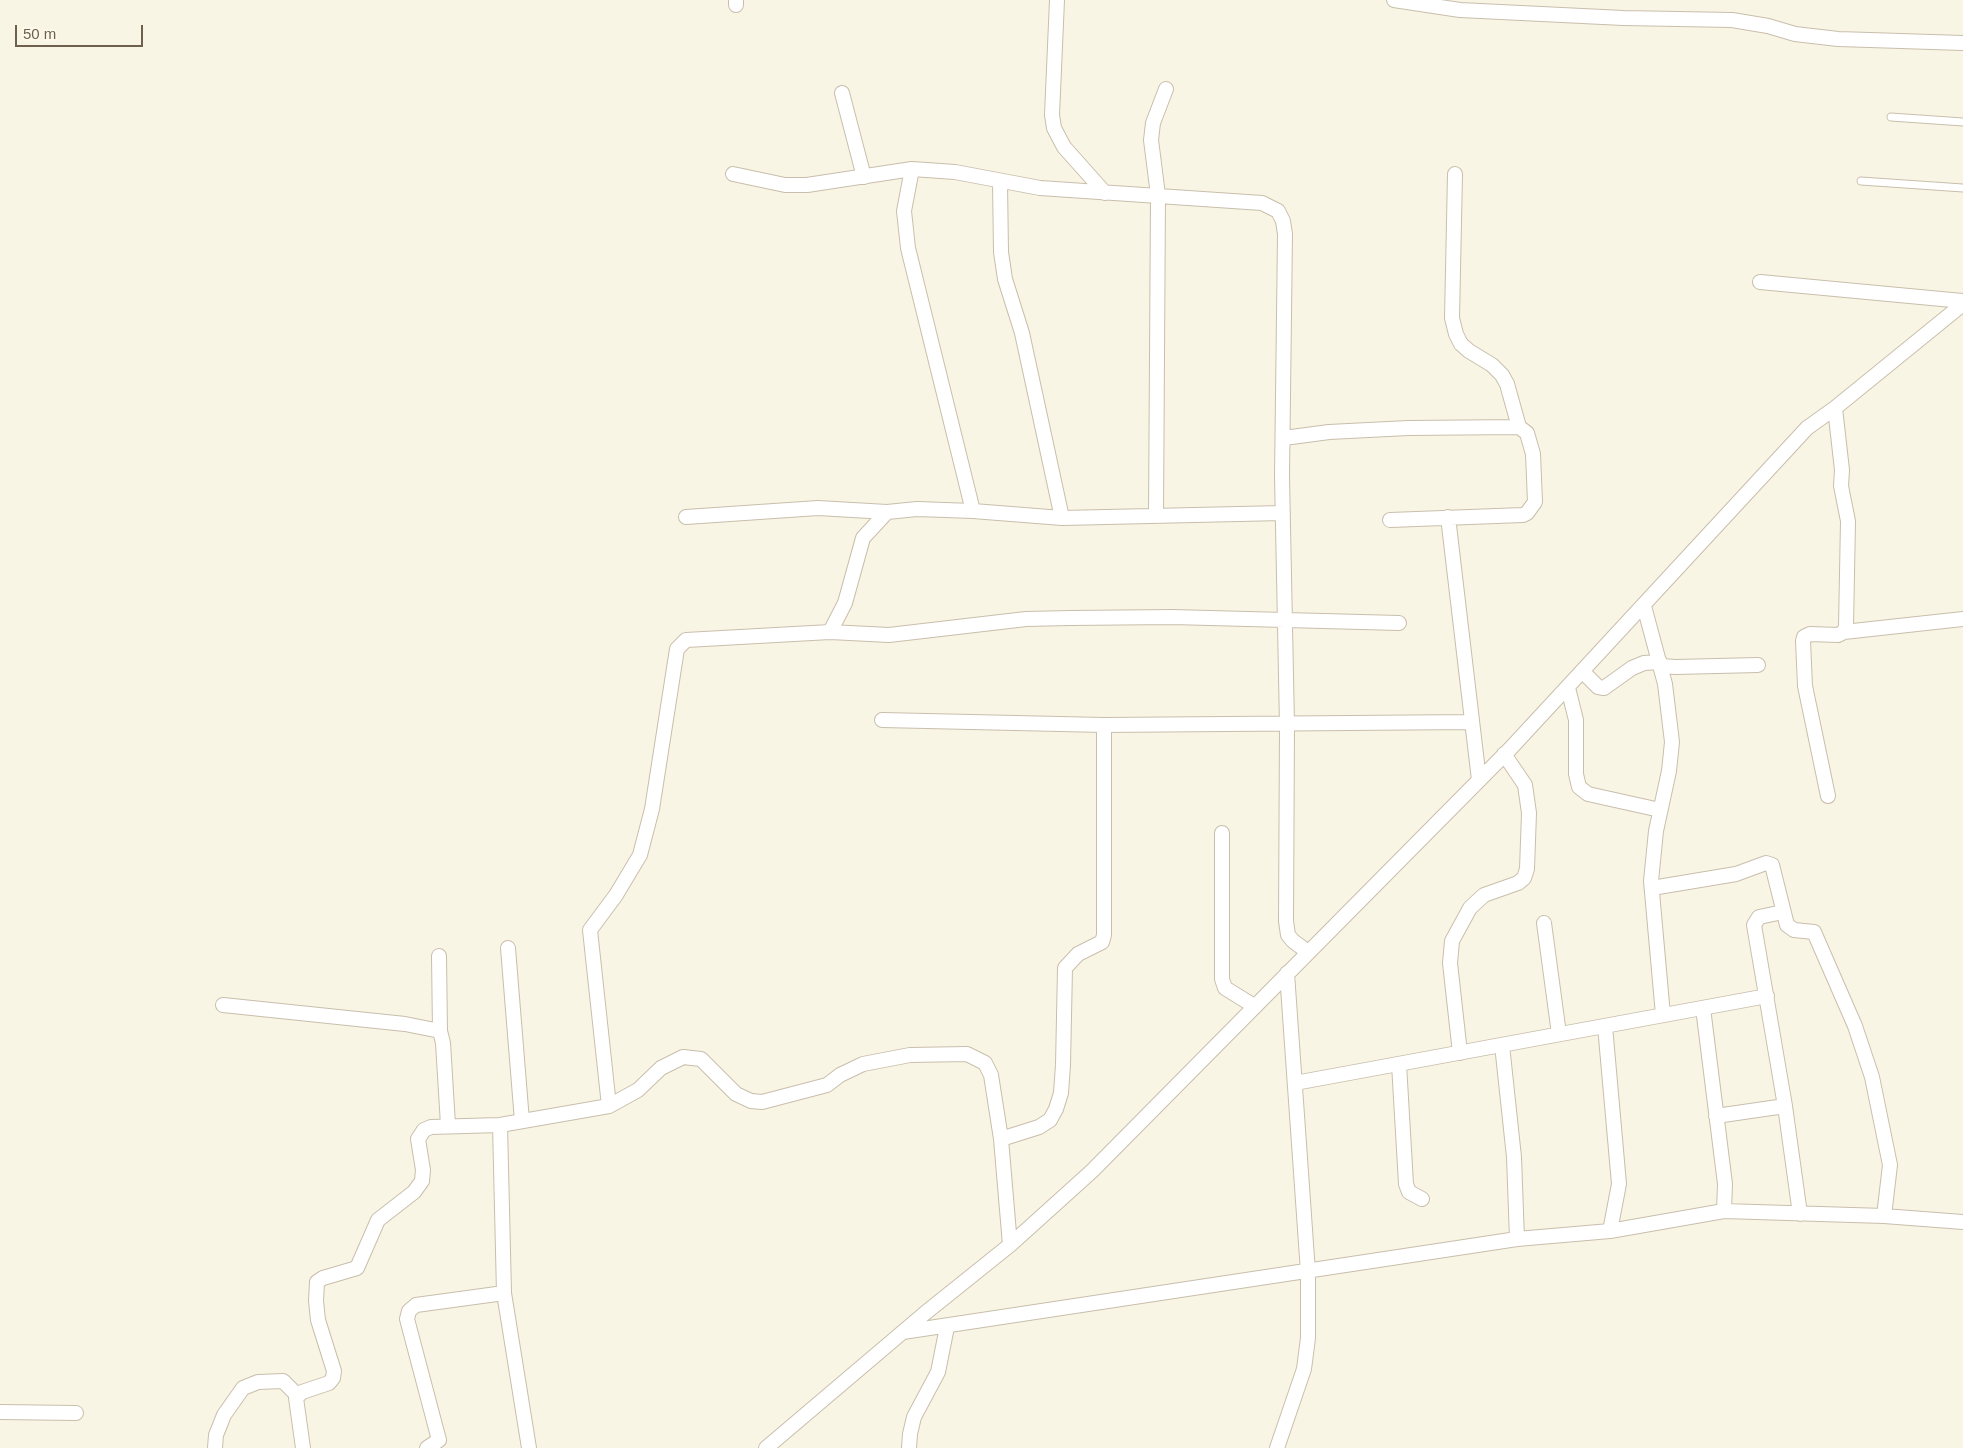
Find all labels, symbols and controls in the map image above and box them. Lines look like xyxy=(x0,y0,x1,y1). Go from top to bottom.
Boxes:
scale bar xyxy=(18,15,145,47)
text: 50 m xyxy=(23,25,56,42)

